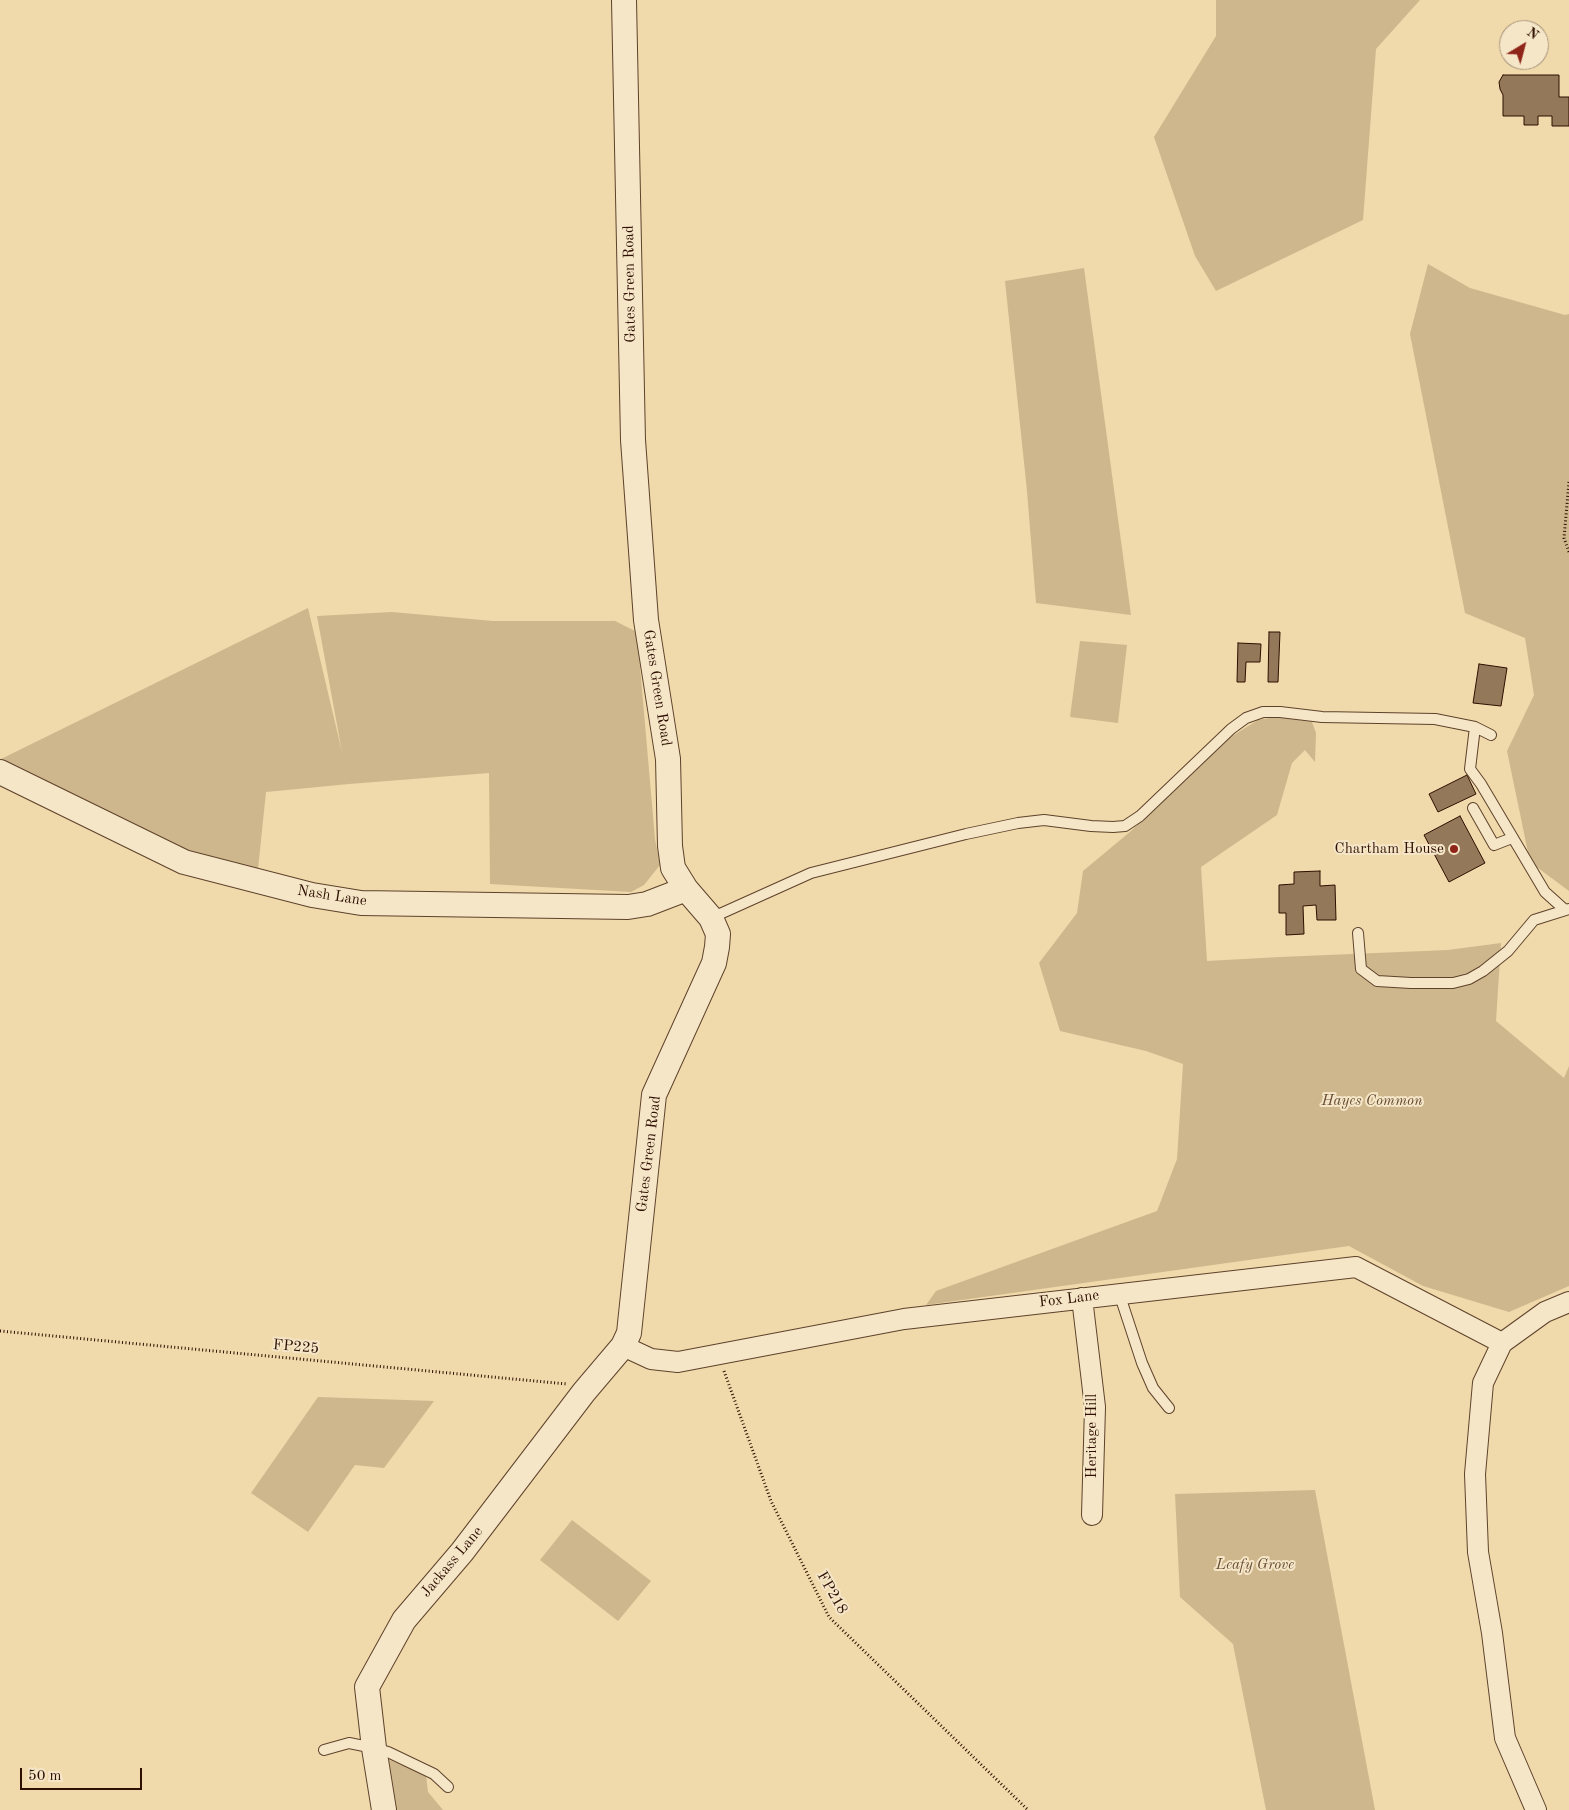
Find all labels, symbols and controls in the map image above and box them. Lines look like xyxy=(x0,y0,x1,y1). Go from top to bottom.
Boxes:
north arrow xyxy=(1499,20,1549,70)
text: N xyxy=(1524,25,1541,43)
street label: Gates Green Road xyxy=(620,225,640,343)
street label: Gates Green Road xyxy=(639,629,675,747)
place label: Chartham House xyxy=(1335,840,1444,858)
marker: Chartham House xyxy=(1448,843,1460,855)
street label: Nash Lane xyxy=(296,882,368,910)
park label: Hayes Common xyxy=(1321,1092,1423,1110)
street label: Gates Green Road xyxy=(633,1095,665,1213)
street label: Fox Lane xyxy=(1038,1286,1100,1312)
street label: FP225 xyxy=(272,1336,320,1358)
street label: Heritage Hill xyxy=(1083,1394,1101,1478)
street label: Jackass Lane xyxy=(417,1523,487,1601)
park label: Leafy Grove xyxy=(1216,1556,1294,1574)
street label: FP218 xyxy=(813,1568,851,1618)
scale bar xyxy=(22,1758,145,1790)
text: 50 m xyxy=(28,1769,62,1784)

